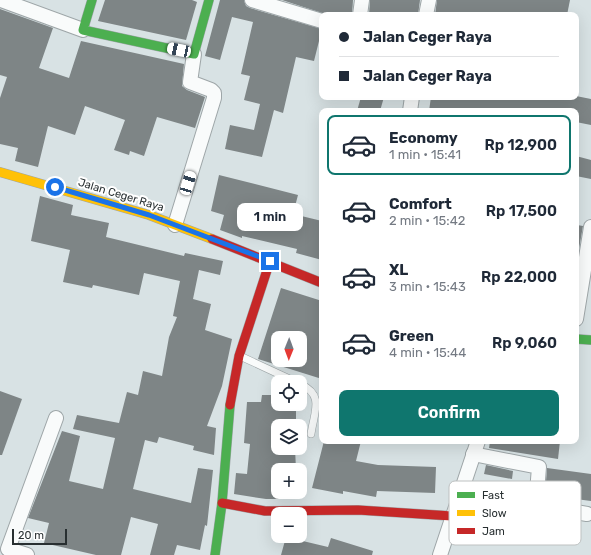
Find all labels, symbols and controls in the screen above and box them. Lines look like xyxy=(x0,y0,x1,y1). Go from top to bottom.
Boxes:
text: Jalan Ceger Raya xyxy=(363,28,492,46)
car xyxy=(166,42,192,58)
text: Jalan Ceger Raya xyxy=(363,67,492,85)
icon: car xyxy=(341,127,377,163)
text: Economy xyxy=(389,129,458,147)
text: Rp 12,900 xyxy=(485,136,557,154)
text: 1 min · 15:41 xyxy=(389,147,461,162)
car xyxy=(179,170,197,196)
street label: Jalan Ceger Raya xyxy=(77,176,165,214)
route start xyxy=(46,178,64,196)
icon: car xyxy=(341,193,377,229)
text: Comfort xyxy=(389,195,452,213)
text: Rp 17,500 xyxy=(486,202,557,220)
callout: 1 min xyxy=(237,203,303,231)
text: 1 min xyxy=(254,209,286,224)
text: 2 min · 15:42 xyxy=(389,213,465,228)
route end xyxy=(261,252,279,270)
icon: car xyxy=(341,259,377,295)
text: XL xyxy=(389,261,408,279)
text: Rp 22,000 xyxy=(481,268,557,286)
text: 3 min · 15:43 xyxy=(389,279,466,294)
icon: car xyxy=(341,325,377,361)
text: Green xyxy=(389,327,434,345)
north arrow xyxy=(271,331,307,367)
map controls xyxy=(271,331,307,543)
text: Rp 9,060 xyxy=(492,334,557,352)
text: 4 min · 15:44 xyxy=(389,345,466,360)
button: locate xyxy=(271,375,307,411)
button: Confirm xyxy=(339,390,559,436)
button: layers xyxy=(271,419,307,455)
button: + xyxy=(271,463,307,499)
legend xyxy=(449,481,581,545)
text: Fast xyxy=(482,489,505,502)
button: − xyxy=(271,507,307,543)
text: Slow xyxy=(482,507,507,520)
text: Jam xyxy=(482,525,505,538)
scale bar xyxy=(12,527,67,546)
text: 20 m xyxy=(18,529,44,542)

